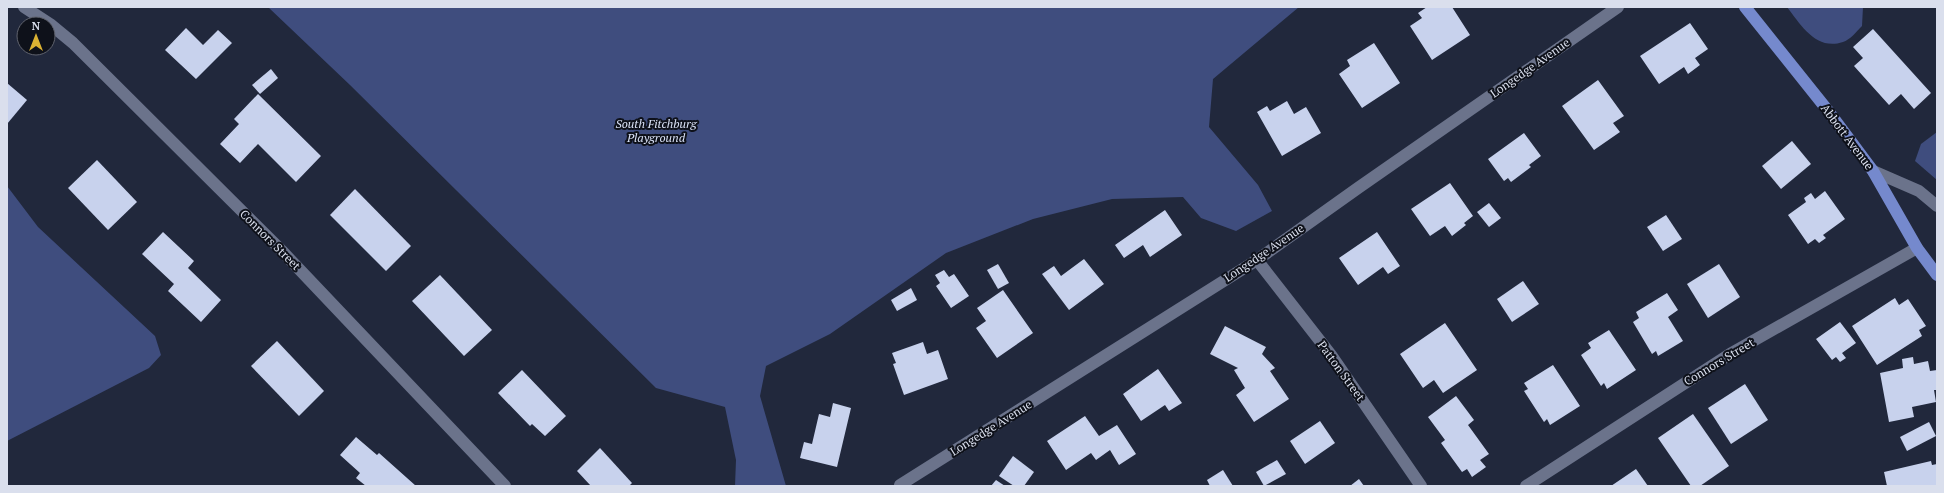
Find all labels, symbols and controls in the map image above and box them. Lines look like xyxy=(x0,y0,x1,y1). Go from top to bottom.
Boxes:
north arrow xyxy=(16,16,56,56)
text: N xyxy=(32,19,41,33)
street label: Longedge Avenue xyxy=(1487,35,1572,101)
street label: Abbott Avenue xyxy=(1818,101,1877,173)
park label: South Fitchburg Playground xyxy=(615,116,698,145)
street label: Connors Street xyxy=(237,206,304,274)
street label: Longedge Avenue xyxy=(1221,220,1307,285)
street label: Connors Street xyxy=(1681,334,1757,389)
street label: Patton Street xyxy=(1315,338,1369,404)
street label: Longedge Avenue xyxy=(947,396,1034,459)

